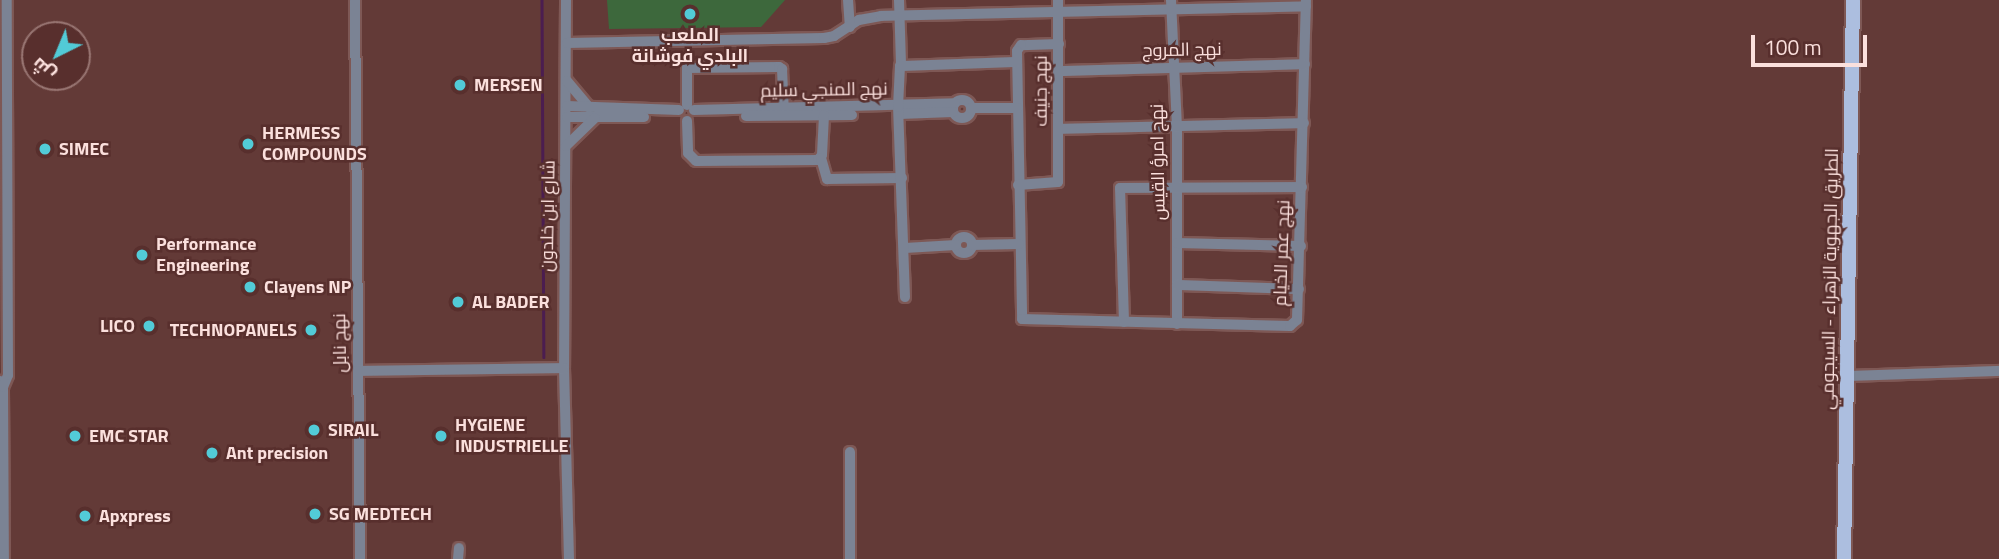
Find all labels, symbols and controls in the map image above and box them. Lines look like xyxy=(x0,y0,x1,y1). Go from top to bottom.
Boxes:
marker: الملعب البلدي فوشانة xyxy=(682,6,698,22)
north arrow xyxy=(21,21,91,91)
scale bar xyxy=(1754,21,1870,65)
place label: الملعب البلدي فوشانة xyxy=(632,25,748,68)
text: 100 m xyxy=(1764,31,1821,63)
street label: نهج المروج xyxy=(1142,39,1222,61)
text: ش xyxy=(24,51,62,89)
street label: نهج جنيف xyxy=(1030,55,1052,127)
place label: MERSEN xyxy=(474,74,543,96)
marker: MERSEN xyxy=(452,77,468,93)
street label: نهج المنجي سليم xyxy=(760,78,888,102)
street label: نهج امرؤ القيس xyxy=(1146,104,1170,220)
place label: HERMESS COMPOUNDS xyxy=(262,123,367,166)
marker: HERMESS COMPOUNDS xyxy=(240,136,256,152)
place label: SIMEC xyxy=(59,138,109,160)
marker: SIMEC xyxy=(37,141,53,157)
street label: الطريق الجهوية الزهراء - السيجومي xyxy=(1817,148,1843,410)
street label: شارع ابن خلدون xyxy=(536,160,560,272)
street label: نهج عمر الخيام xyxy=(1269,199,1295,307)
place label: Performance Engineering xyxy=(156,234,256,276)
marker: Performance Engineering xyxy=(134,247,150,263)
place label: Clayens NP xyxy=(264,276,351,298)
marker: Clayens NP xyxy=(242,279,258,295)
place label: AL BADER xyxy=(472,291,550,313)
marker: AL BADER xyxy=(450,294,466,310)
street label: نهج نابل xyxy=(329,313,351,373)
place label: LICO xyxy=(100,315,135,337)
marker: LICO xyxy=(141,318,157,334)
place label: TECHNOPANELS xyxy=(170,319,297,341)
marker: TECHNOPANELS xyxy=(303,322,319,338)
place label: HYGIENE INDUSTRIELLE xyxy=(455,415,568,458)
place label: SIRAIL xyxy=(328,419,378,441)
marker: SIRAIL xyxy=(306,422,322,438)
place label: EMC STAR xyxy=(89,425,169,447)
marker: EMC STAR xyxy=(67,428,83,444)
marker: HYGIENE INDUSTRIELLE xyxy=(433,428,449,444)
place label: Ant precision xyxy=(226,442,328,464)
marker: Ant precision xyxy=(204,445,220,461)
place label: SG MEDTECH xyxy=(329,503,432,525)
place label: Apxpress xyxy=(99,505,171,527)
marker: SG MEDTECH xyxy=(307,506,323,522)
marker: Apxpress xyxy=(77,508,93,524)

